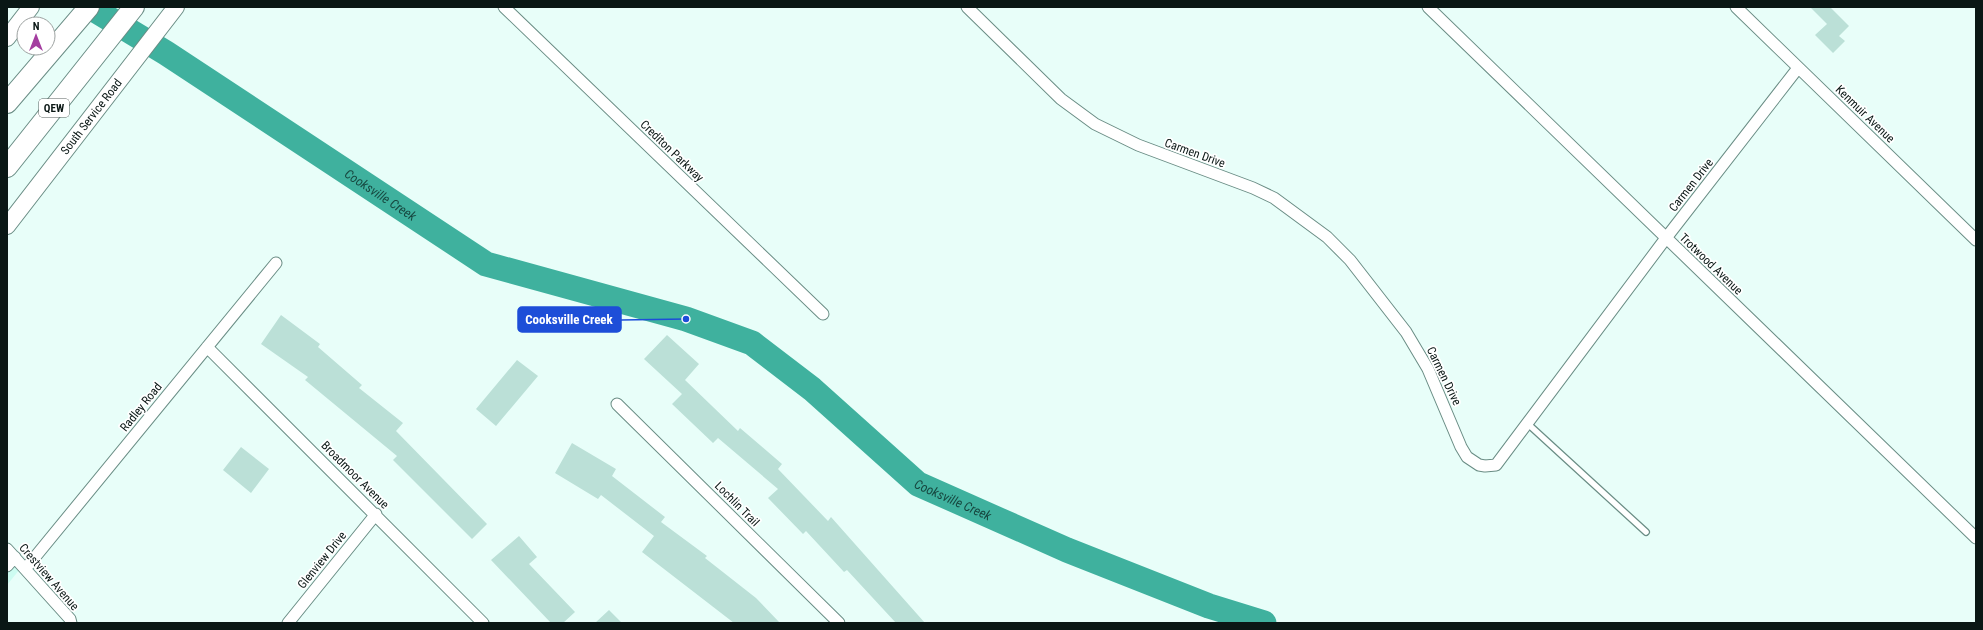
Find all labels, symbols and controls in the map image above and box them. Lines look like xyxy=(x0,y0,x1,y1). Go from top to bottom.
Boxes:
north arrow xyxy=(16,16,56,56)
text: N xyxy=(33,20,40,33)
street label: South Service Road xyxy=(58,76,125,157)
street label: Kenmuir Avenue xyxy=(1833,82,1898,146)
road number: QEW xyxy=(39,99,69,117)
street label: Crediton Parkway xyxy=(637,117,707,185)
street label: Carmen Drive xyxy=(1163,136,1228,171)
street label: Carmen Drive xyxy=(1666,155,1716,214)
water label: Cooksville Creek xyxy=(342,166,419,224)
street label: Trotwood Avenue xyxy=(1677,230,1746,298)
callout: Cooksville Creek xyxy=(518,307,621,332)
text: Cooksville Creek xyxy=(525,312,614,327)
street label: Carmen Drive xyxy=(1424,344,1464,408)
street label: Radley Road xyxy=(117,380,165,434)
street label: Broadmoor Avenue xyxy=(318,438,392,512)
water label: Cooksville Creek xyxy=(912,476,994,524)
street label: Lochlin Trail xyxy=(712,479,762,529)
street label: Glenview Drive xyxy=(295,528,349,591)
street label: Crestview Avenue xyxy=(16,541,82,613)

